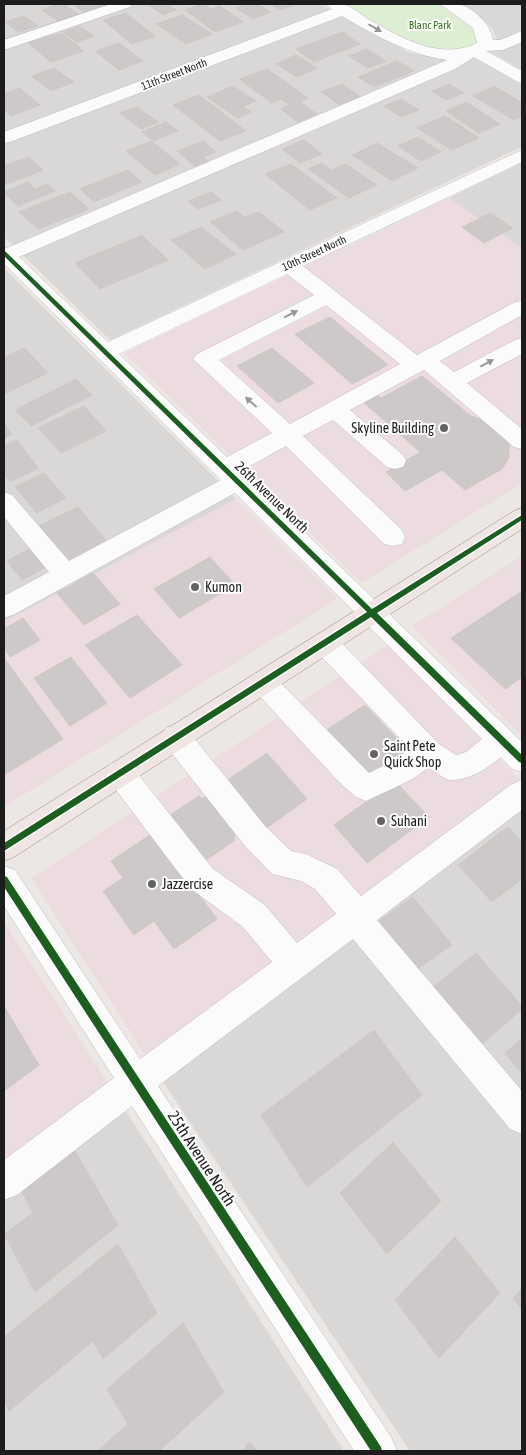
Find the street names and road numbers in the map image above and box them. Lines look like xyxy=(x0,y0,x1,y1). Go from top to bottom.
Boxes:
street label: 11th Street North xyxy=(140,56,208,92)
street label: 10th Street North xyxy=(280,233,348,273)
street label: 26th Avenue North xyxy=(232,458,312,536)
street label: 25th Avenue North xyxy=(165,1107,239,1209)

